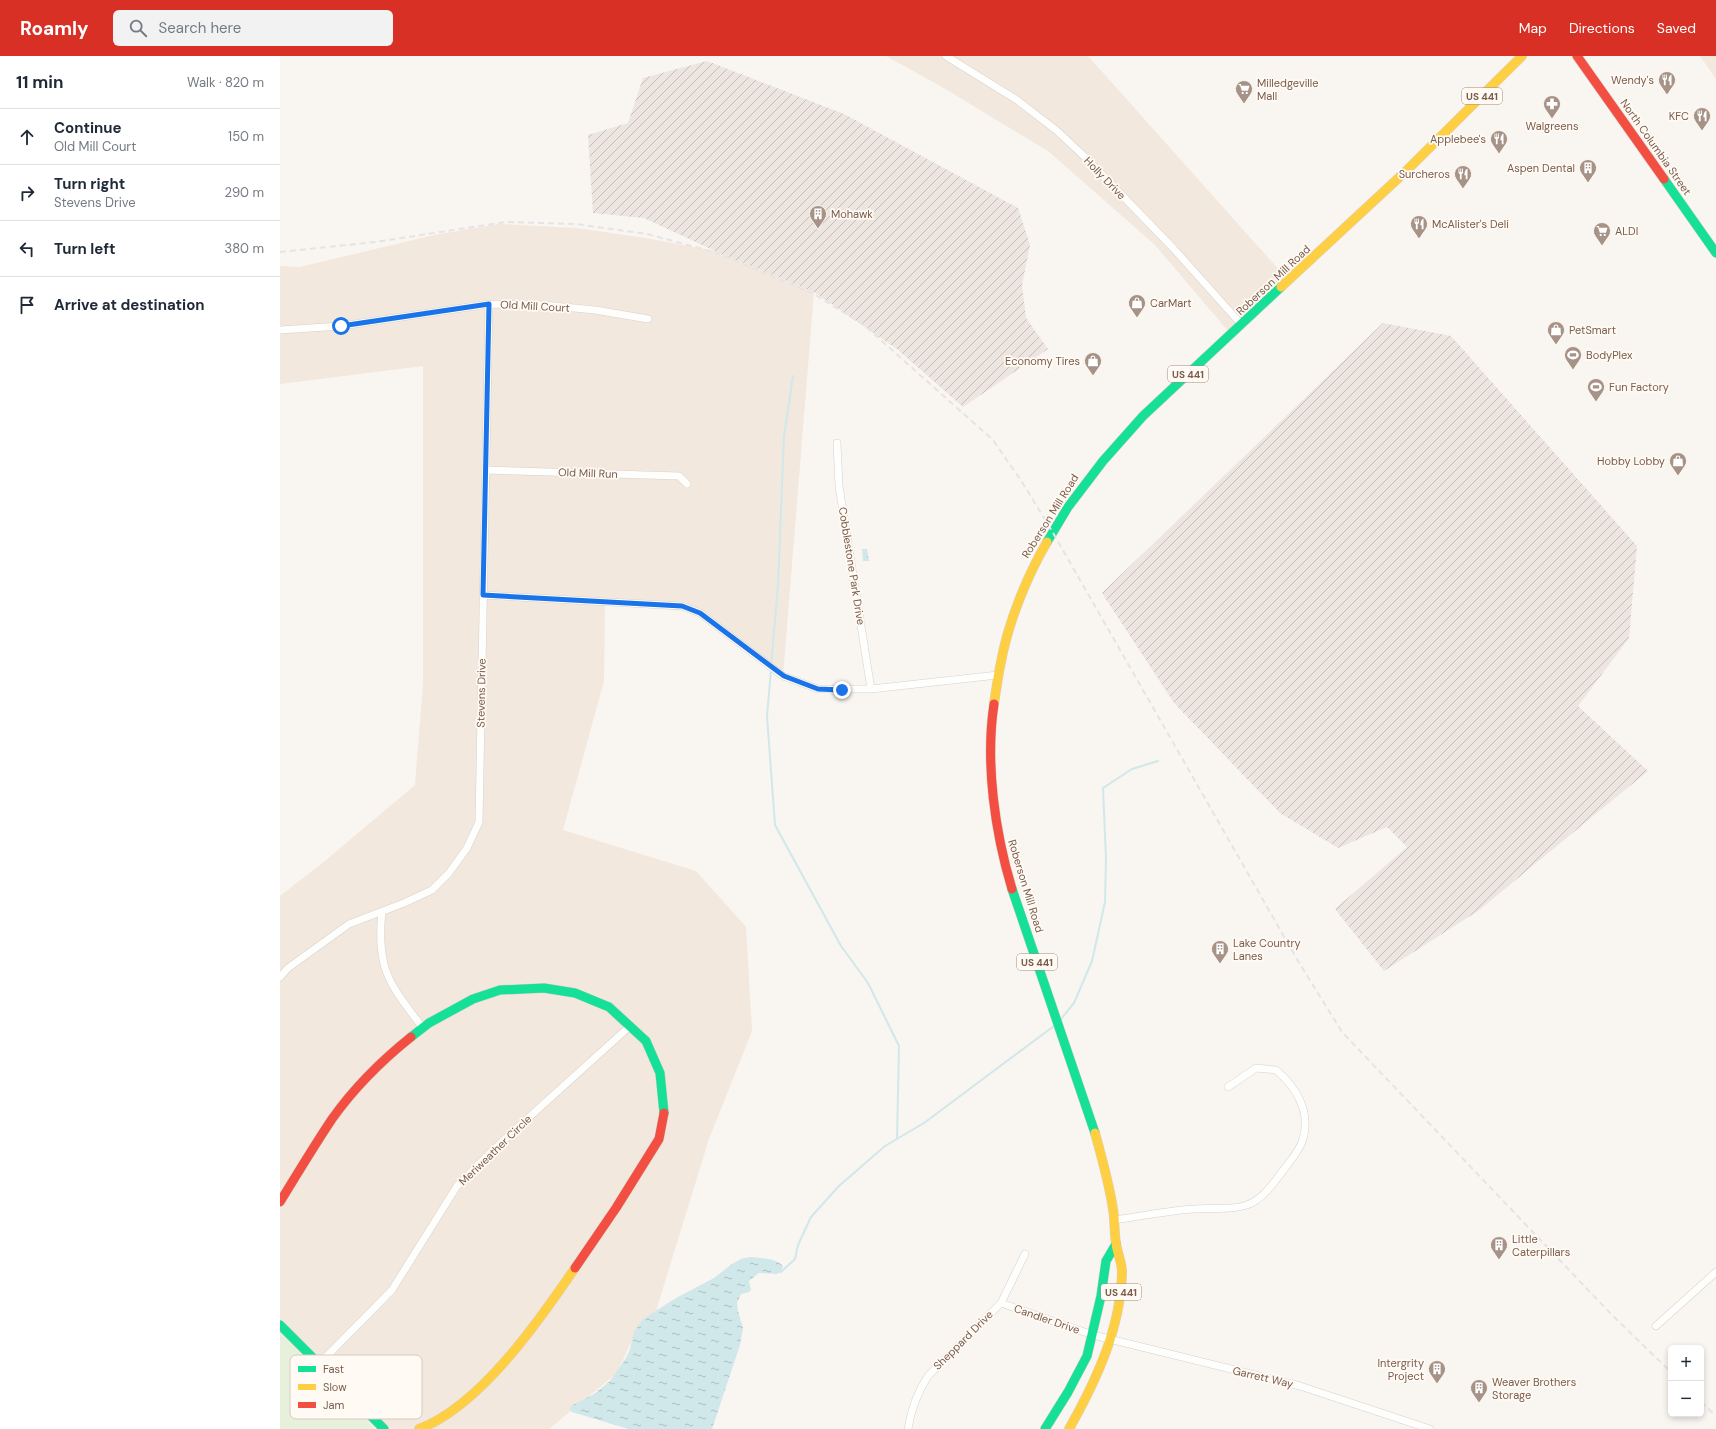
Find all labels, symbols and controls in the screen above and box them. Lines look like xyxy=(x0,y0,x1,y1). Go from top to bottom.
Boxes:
search box xyxy=(113,10,393,46)
text: Roamly xyxy=(20,16,89,41)
icon: search xyxy=(127,17,149,39)
text: Search here xyxy=(159,18,241,38)
text: Map xyxy=(1519,19,1547,37)
text: Directions xyxy=(1569,19,1635,37)
text: Saved xyxy=(1657,19,1696,37)
restaurant icon: Wendy's xyxy=(1657,70,1677,95)
text: 11 min xyxy=(16,71,64,93)
place label: Wendy's xyxy=(1611,73,1654,87)
text: Walk · 820 m xyxy=(187,74,264,91)
place label: Milledgeville Mall xyxy=(1257,76,1318,103)
supermarket icon: Milledgeville Mall xyxy=(1234,79,1254,104)
road number: US 441 xyxy=(1462,88,1502,104)
pharmacy icon: Walgreens xyxy=(1542,94,1562,119)
street label: North Columbia Street xyxy=(1617,96,1695,198)
restaurant icon: KFC xyxy=(1692,106,1712,131)
place label: KFC xyxy=(1669,109,1689,123)
text: Continue xyxy=(54,118,122,138)
place label: Walgreens xyxy=(1526,119,1578,133)
icon: ahead xyxy=(16,126,38,148)
text: 150 m xyxy=(228,128,264,145)
restaurant icon: Applebee's xyxy=(1489,129,1509,154)
place label: Applebee's xyxy=(1430,132,1486,146)
text: Old Mill Court xyxy=(54,138,136,155)
street label: Holly Drive xyxy=(1081,154,1129,202)
building icon: Aspen Dental xyxy=(1578,158,1598,183)
place label: Aspen Dental xyxy=(1507,161,1575,175)
restaurant icon: Surcheros xyxy=(1453,164,1473,189)
place label: Surcheros xyxy=(1399,167,1450,181)
text: Turn right xyxy=(54,174,125,194)
icon: right xyxy=(16,182,38,204)
text: 290 m xyxy=(225,184,264,201)
text: Stevens Drive xyxy=(54,194,136,211)
building icon: Mohawk xyxy=(808,204,828,229)
place label: Mohawk xyxy=(831,207,873,221)
restaurant icon: McAlister's Deli xyxy=(1409,214,1429,239)
place label: McAlister's Deli xyxy=(1432,217,1509,231)
supermarket icon: ALDI xyxy=(1592,221,1612,246)
place label: ALDI xyxy=(1615,224,1638,238)
icon: left xyxy=(16,238,38,260)
text: Turn left xyxy=(54,239,115,259)
text: 380 m xyxy=(224,240,264,257)
street label: Roberson Mill Road xyxy=(1233,242,1313,318)
shop icon: CarMart xyxy=(1127,293,1147,318)
icon: arrive xyxy=(16,294,38,316)
text: Arrive at destination xyxy=(54,295,205,315)
place label: CarMart xyxy=(1150,296,1192,310)
street label: Old Mill Court xyxy=(500,297,570,315)
route start xyxy=(332,317,350,335)
shop icon: PetSmart xyxy=(1546,320,1566,345)
place label: PetSmart xyxy=(1569,323,1616,337)
sports icon: BodyPlex xyxy=(1563,345,1583,370)
place label: BodyPlex xyxy=(1586,348,1633,362)
shop icon: Economy Tires xyxy=(1083,351,1103,376)
place label: Economy Tires xyxy=(1005,354,1080,368)
road number: US 441 xyxy=(1168,366,1208,382)
sports icon: Fun Factory xyxy=(1586,377,1606,402)
place label: Fun Factory xyxy=(1609,380,1669,394)
shop icon: Hobby Lobby xyxy=(1668,451,1688,476)
place label: Hobby Lobby xyxy=(1597,454,1665,468)
street label: Old Mill Run xyxy=(558,465,618,481)
street label: Roberson Mill Road xyxy=(1018,471,1082,561)
street label: Cobblestone Park Drive xyxy=(836,506,868,626)
street label: Stevens Drive xyxy=(473,658,489,728)
route end xyxy=(833,681,851,699)
street label: Roberson Mill Road xyxy=(1005,838,1047,934)
place label: Lake Country Lanes xyxy=(1233,936,1301,963)
building icon: Lake Country Lanes xyxy=(1210,939,1230,964)
road number: US 441 xyxy=(1017,954,1057,970)
street label: Meriweather Circle xyxy=(456,1112,534,1188)
place label: Little Caterpillars xyxy=(1512,1232,1570,1259)
building icon: Little Caterpillars xyxy=(1489,1235,1509,1260)
road number: US 441 xyxy=(1101,1284,1141,1300)
street label: Candler Drive xyxy=(1012,1301,1082,1337)
street label: Sheppard Drive xyxy=(930,1307,996,1373)
map controls xyxy=(1668,1345,1704,1417)
button: + xyxy=(1668,1345,1704,1381)
legend xyxy=(290,1355,422,1419)
place label: Intergrity Project xyxy=(1377,1356,1424,1383)
building icon: Intergrity Project xyxy=(1427,1359,1447,1384)
text: Fast xyxy=(323,1362,344,1376)
street label: Garrett Way xyxy=(1231,1363,1295,1391)
place label: Weaver Brothers Storage xyxy=(1492,1375,1576,1402)
building icon: Weaver Brothers Storage xyxy=(1469,1378,1489,1403)
text: Slow xyxy=(323,1380,347,1394)
button: − xyxy=(1668,1381,1704,1417)
text: Jam xyxy=(323,1398,344,1412)

